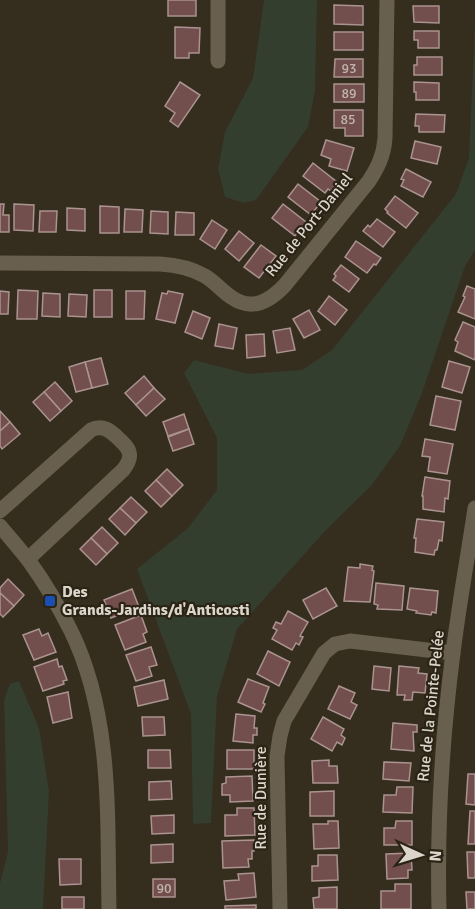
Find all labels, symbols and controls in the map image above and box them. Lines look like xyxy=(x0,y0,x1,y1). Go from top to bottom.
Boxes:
house number: 93 xyxy=(341,60,357,77)
house number: 89 xyxy=(341,85,357,102)
house number: 85 xyxy=(340,111,356,128)
street label: Rue de Port-Daniel xyxy=(261,169,357,281)
place label: Des Grands-Jardins/d'Anticosti xyxy=(62,582,250,620)
marker: Des Grands-Jardins/d'Anticosti xyxy=(43,594,57,608)
street label: Rue de la Pointe-Pelée xyxy=(413,629,449,783)
street label: Rue de Dunière xyxy=(251,746,271,850)
north arrow xyxy=(391,825,451,885)
text: N xyxy=(425,850,445,862)
house number: 90 xyxy=(156,880,172,897)

